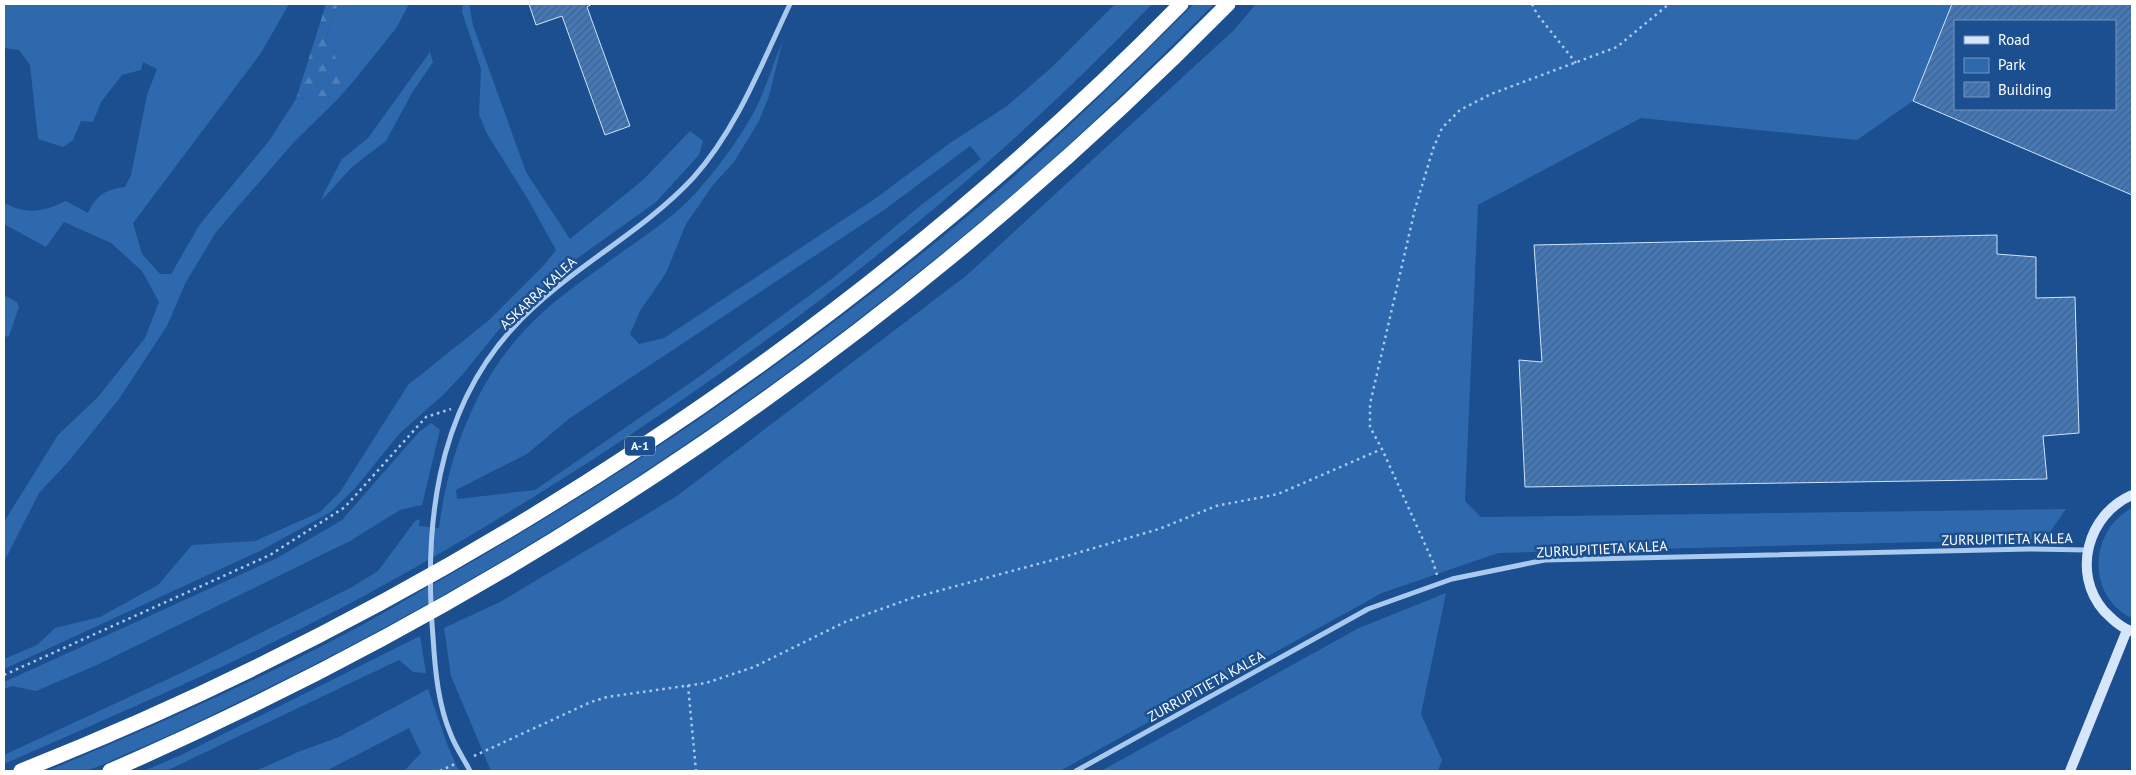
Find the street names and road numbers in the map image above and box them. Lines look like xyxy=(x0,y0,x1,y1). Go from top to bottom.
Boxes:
street label: ASKARRA KALEA xyxy=(496,252,581,333)
road number: A-1 xyxy=(625,436,655,456)
street label: ZURRUPITIETA KALEA xyxy=(1941,529,2074,549)
street label: ZURRUPITIETA KALEA xyxy=(1536,537,1669,561)
street label: ZURRUPITIETA KALEA xyxy=(1144,646,1268,726)

